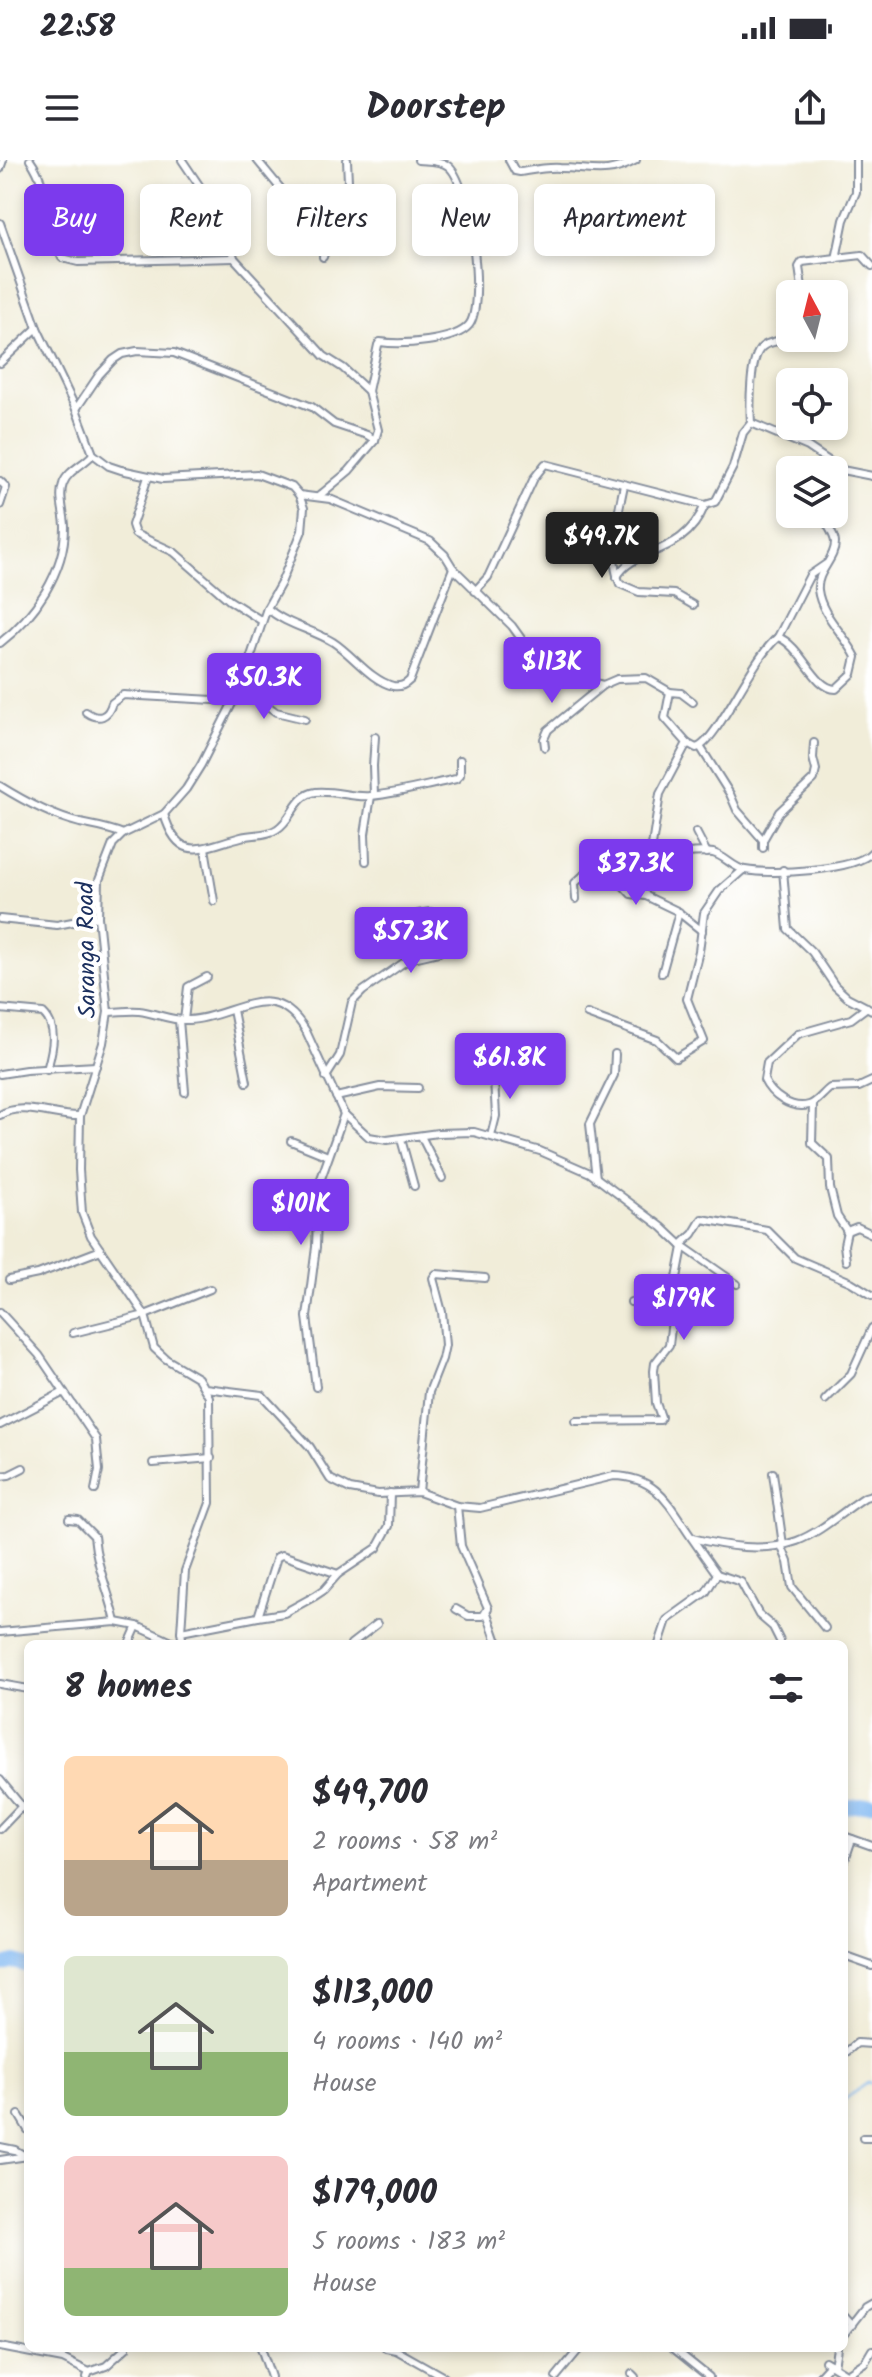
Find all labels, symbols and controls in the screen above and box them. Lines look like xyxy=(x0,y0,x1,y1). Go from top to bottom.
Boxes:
text: 22:58 xyxy=(40,4,115,52)
text: Doorstep xyxy=(366,80,506,137)
icon: menu xyxy=(40,86,84,130)
icon: share xyxy=(788,86,832,130)
chip: Buy xyxy=(24,184,124,256)
chip: Rent xyxy=(140,184,251,256)
chip: Filters xyxy=(267,184,396,256)
chip: New xyxy=(412,184,518,256)
chip: Apartment xyxy=(534,184,715,256)
north arrow xyxy=(776,280,848,352)
map controls xyxy=(776,280,848,528)
button: locate xyxy=(776,368,848,440)
button: layers xyxy=(776,456,848,528)
pin: $49.7K xyxy=(537,512,667,580)
text: $49.7K xyxy=(564,517,640,559)
pin: $113K xyxy=(496,637,608,705)
text: $113K xyxy=(522,642,582,684)
pin: $50.3K xyxy=(199,653,329,721)
text: $50.3K xyxy=(225,658,303,700)
pin: $37.3K xyxy=(571,839,701,907)
text: $37.3K xyxy=(597,844,675,886)
street label: Saranga Road xyxy=(67,880,108,1019)
pin: $57.3K xyxy=(346,907,476,975)
text: $57.3K xyxy=(373,912,449,954)
pin: $61.8K xyxy=(445,1033,575,1101)
text: $61.8K xyxy=(473,1038,547,1080)
pin: $101K xyxy=(245,1179,357,1247)
text: $101K xyxy=(271,1184,331,1226)
pin: $179K xyxy=(628,1274,740,1342)
text: $179K xyxy=(652,1279,716,1321)
text: 8 homes xyxy=(64,1661,192,1715)
icon: filters xyxy=(764,1666,808,1710)
text: $49,700 xyxy=(312,1767,428,1821)
icon: home xyxy=(128,1788,224,1884)
text: 2 rooms · 58 m² xyxy=(312,1821,497,1863)
text: Apartment xyxy=(312,1863,427,1905)
text: $113,000 xyxy=(312,1967,433,2021)
icon: home xyxy=(128,1988,224,2084)
text: 4 rooms · 140 m² xyxy=(312,2021,502,2063)
text: House xyxy=(312,2063,376,2105)
text: $179,000 xyxy=(312,2167,437,2221)
icon: home xyxy=(128,2188,224,2284)
text: 5 rooms · 183 m² xyxy=(312,2221,505,2263)
text: House xyxy=(312,2263,376,2305)

